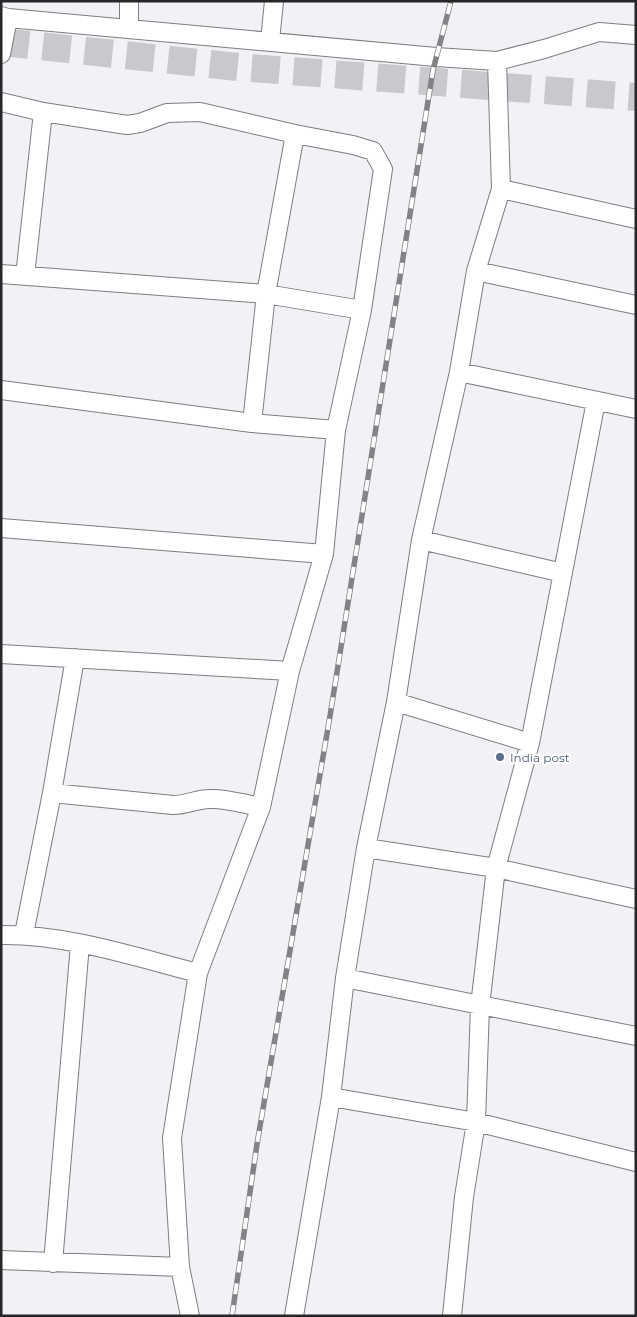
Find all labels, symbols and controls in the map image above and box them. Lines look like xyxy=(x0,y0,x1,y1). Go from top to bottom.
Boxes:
place label: India post xyxy=(510,750,570,765)
marker: India post xyxy=(494,751,506,763)

